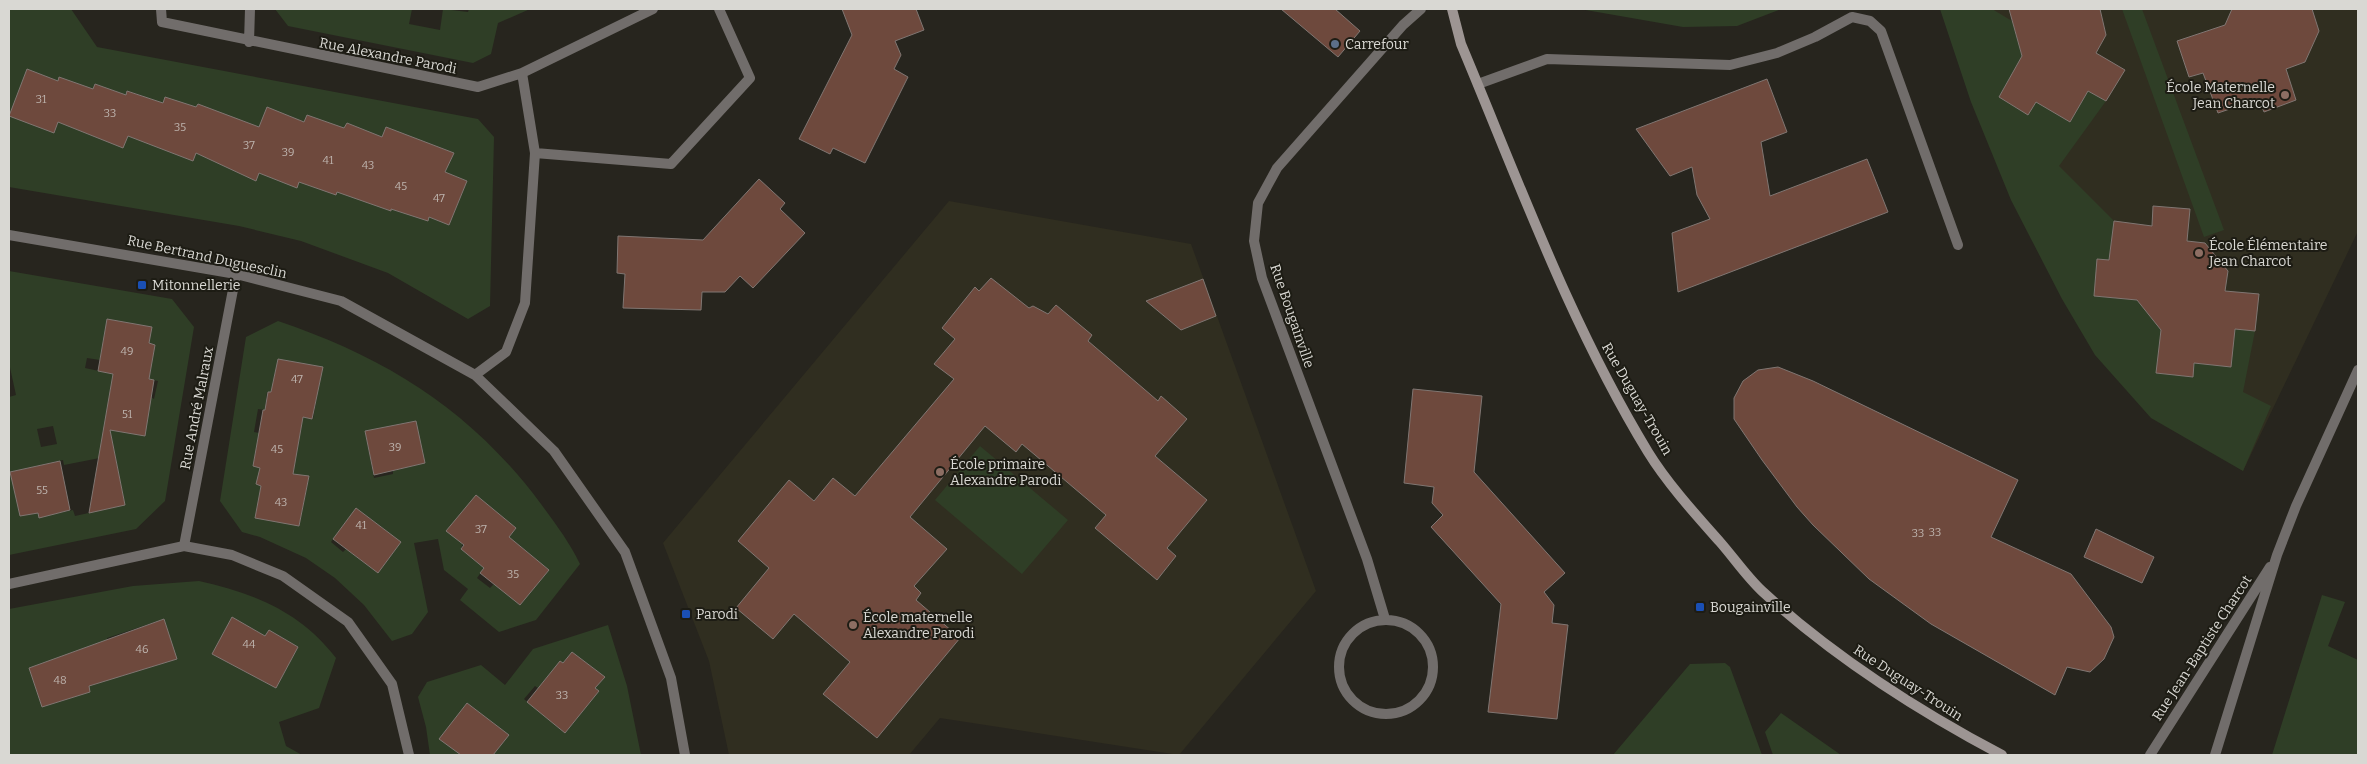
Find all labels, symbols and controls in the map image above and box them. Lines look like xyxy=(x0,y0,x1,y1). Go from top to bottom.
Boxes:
street label: Rue Alexandre Parodi xyxy=(318,34,458,78)
place label: Carrefour xyxy=(1345,36,1409,53)
marker: Carrefour xyxy=(1329,38,1341,50)
place label: École Maternelle Jean Charcot xyxy=(2166,78,2275,112)
marker: École Maternelle Jean Charcot xyxy=(2279,89,2291,101)
house number: 31 xyxy=(36,93,47,106)
house number: 33 xyxy=(104,107,116,120)
house number: 35 xyxy=(174,121,186,134)
house number: 37 xyxy=(243,139,255,152)
house number: 39 xyxy=(282,146,294,159)
house number: 41 xyxy=(323,154,334,167)
house number: 43 xyxy=(362,159,374,172)
house number: 45 xyxy=(395,180,407,193)
house number: 47 xyxy=(433,192,445,205)
street label: Rue Bertrand Duguesclin xyxy=(126,232,288,282)
place label: École Élémentaire Jean Charcot xyxy=(2208,236,2328,270)
marker: École Élémentaire Jean Charcot xyxy=(2193,247,2205,259)
street label: Rue Bougainville xyxy=(1266,262,1318,370)
place label: Mitonnellerie xyxy=(152,277,241,294)
marker: Mitonnellerie xyxy=(136,279,148,291)
street label: Rue Duguay-Trouin xyxy=(1598,340,1676,458)
house number: 49 xyxy=(121,345,133,358)
street label: Rue André Malraux xyxy=(177,345,217,471)
house number: 47 xyxy=(291,373,303,386)
house number: 51 xyxy=(122,408,133,421)
house number: 39 xyxy=(389,441,401,454)
house number: 45 xyxy=(271,443,283,456)
place label: École primaire Alexandre Parodi xyxy=(950,455,1062,489)
marker: École primaire Alexandre Parodi xyxy=(934,466,946,478)
house number: 55 xyxy=(36,484,48,497)
house number: 43 xyxy=(275,496,287,509)
house number: 41 xyxy=(356,519,367,532)
house number: 37 xyxy=(475,523,487,536)
house number: 33 xyxy=(1929,526,1941,539)
house number: 33 xyxy=(1912,527,1924,540)
house number: 35 xyxy=(507,568,519,581)
street label: Rue Jean-Baptiste Charcot xyxy=(2149,572,2255,724)
place label: Bougainville xyxy=(1710,599,1791,616)
marker: Bougainville xyxy=(1694,601,1706,613)
place label: Parodi xyxy=(696,606,738,623)
marker: Parodi xyxy=(680,608,692,620)
place label: École maternelle Alexandre Parodi xyxy=(863,608,975,642)
marker: École maternelle Alexandre Parodi xyxy=(847,619,859,631)
house number: 44 xyxy=(243,638,256,651)
street label: Rue Duguay-Trouin xyxy=(1850,641,1966,725)
house number: 46 xyxy=(136,643,148,656)
house number: 48 xyxy=(53,674,67,687)
house number: 33 xyxy=(556,689,568,702)

